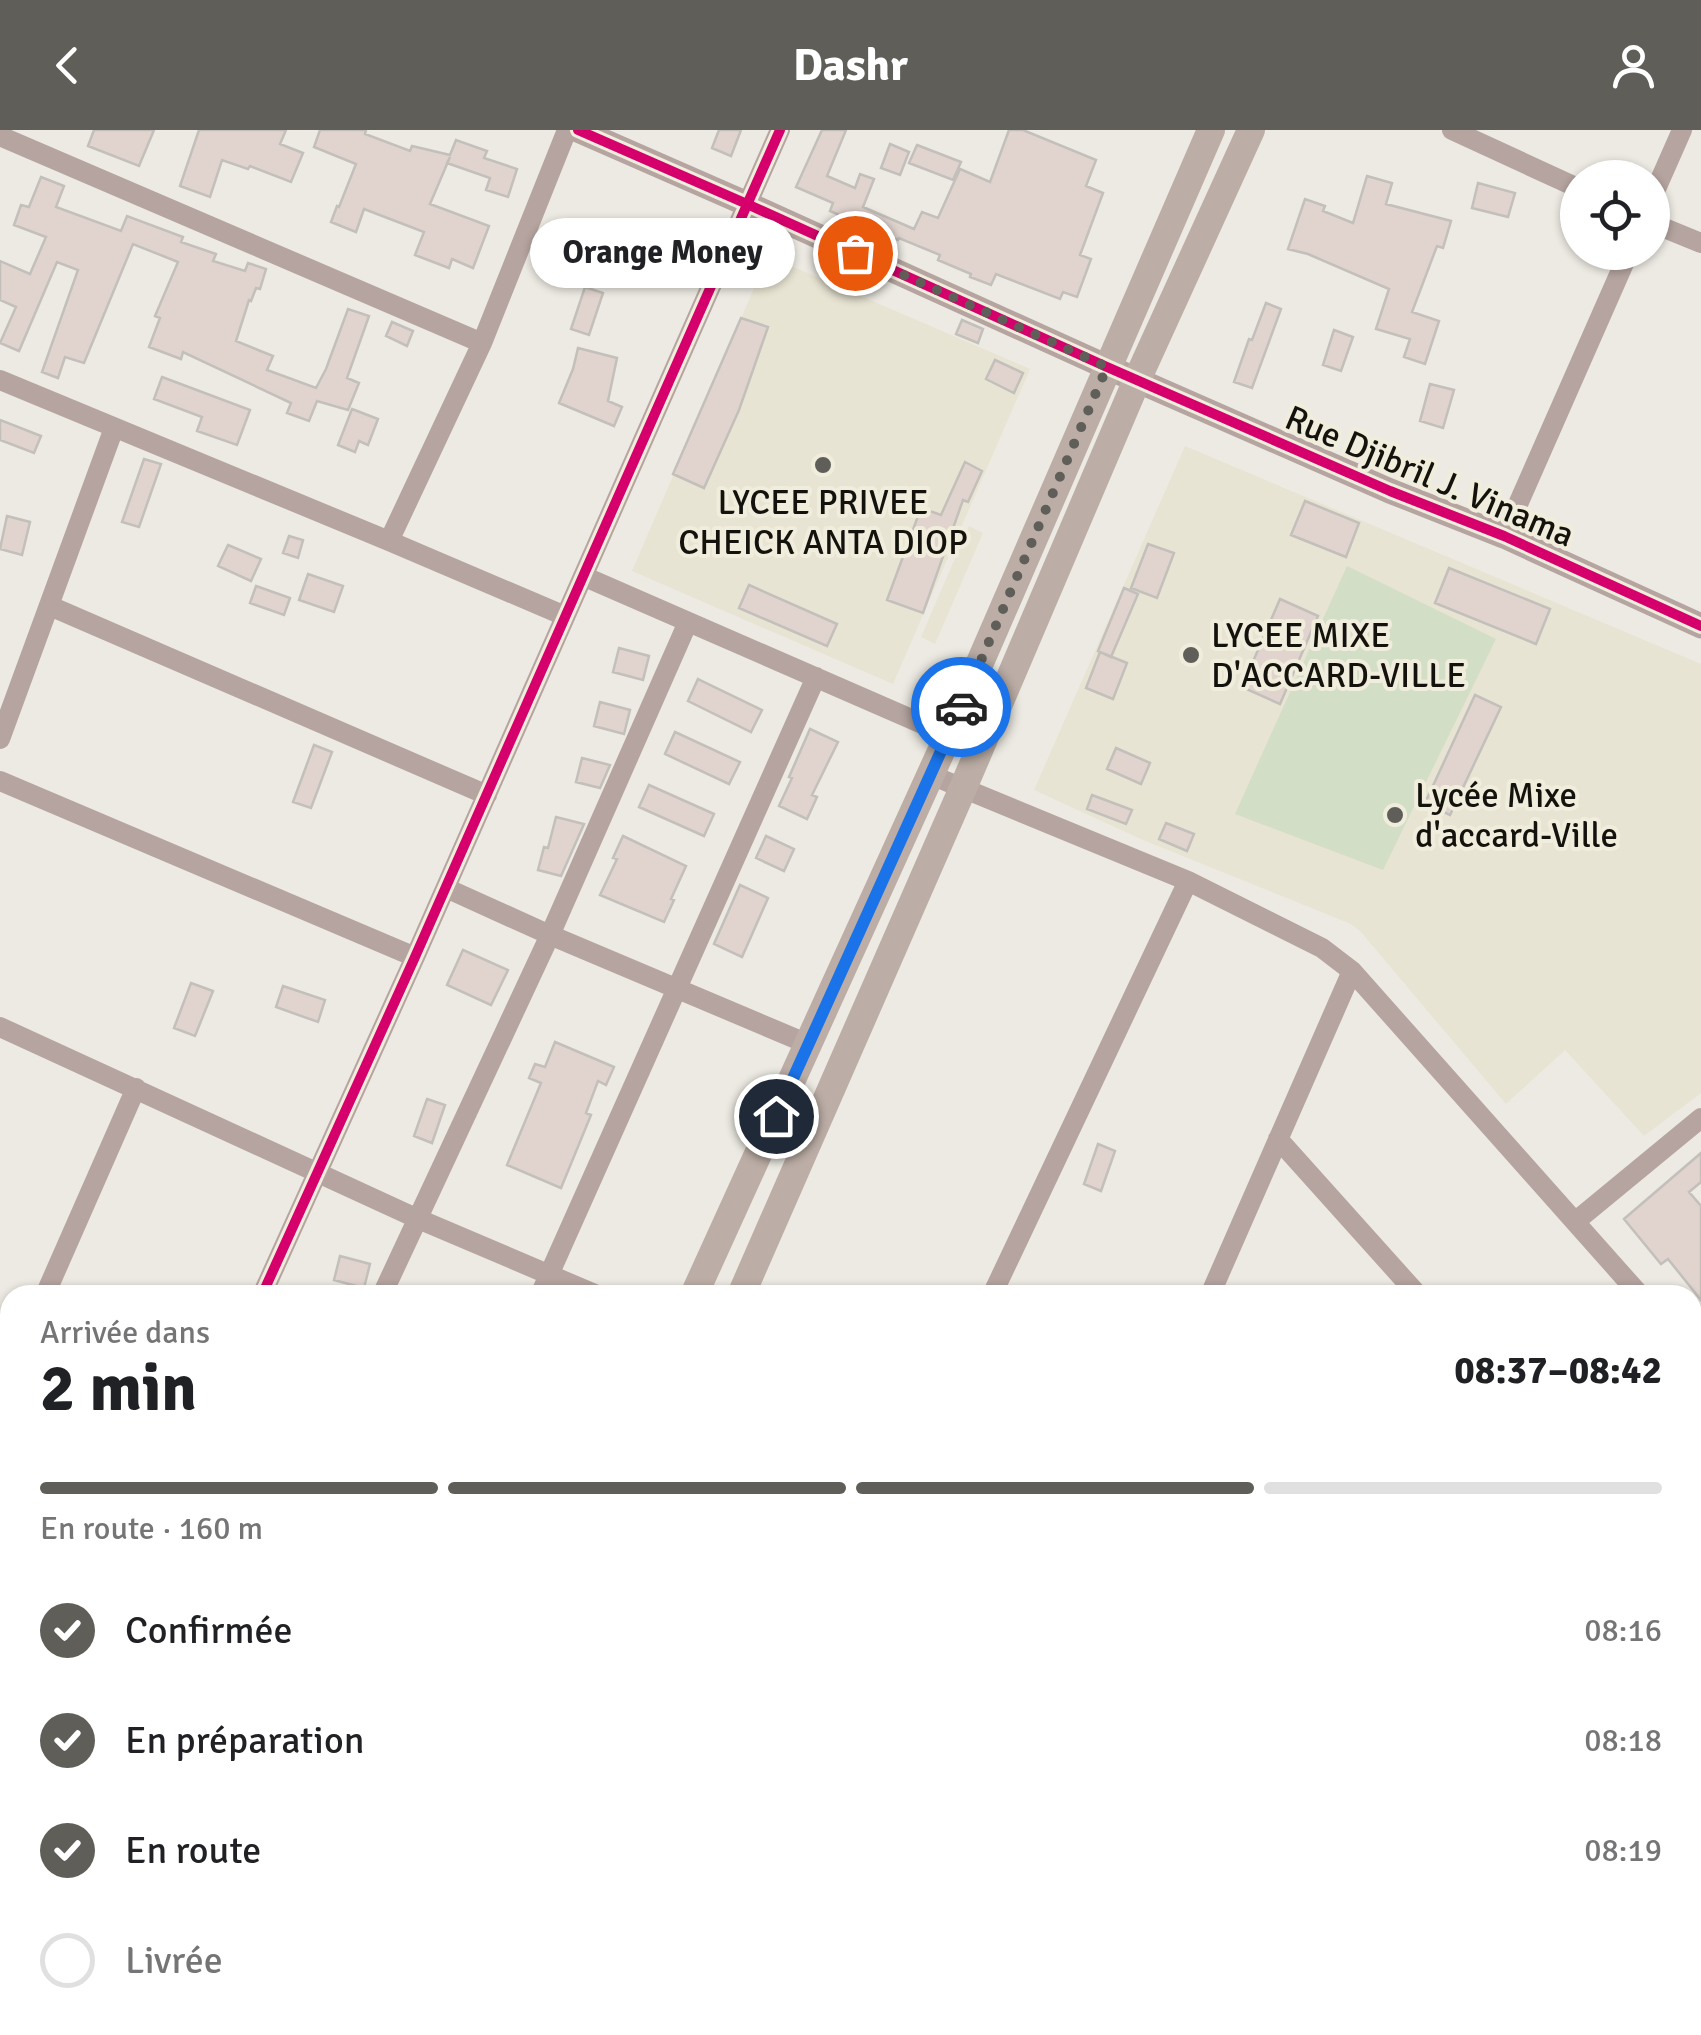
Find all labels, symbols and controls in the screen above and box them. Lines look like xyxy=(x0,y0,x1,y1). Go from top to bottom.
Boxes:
icon: back xyxy=(40,38,95,93)
text: Dashr xyxy=(793,38,908,93)
icon: person xyxy=(1606,38,1661,93)
map controls xyxy=(1560,160,1670,270)
button: locate xyxy=(1560,160,1670,270)
pin xyxy=(813,211,898,296)
callout: Orange Money xyxy=(530,218,795,288)
icon: bag xyxy=(828,226,883,281)
text: Orange Money xyxy=(562,233,763,272)
street label: Rue Djibril J. Vinama xyxy=(1279,396,1581,557)
marker: LYCEE PRIVEE CHEICK ANTA DIOP xyxy=(812,454,834,476)
place label: LYCEE PRIVEE CHEICK ANTA DIOP xyxy=(678,481,968,564)
place label: LYCEE MIXE D'ACCARD-VILLE xyxy=(1211,614,1466,697)
marker: LYCEE MIXE D'ACCARD-VILLE xyxy=(1180,644,1202,666)
courier xyxy=(911,657,1011,757)
icon: car xyxy=(934,680,989,735)
place label: Lycée Mixe d'accard-Ville xyxy=(1415,774,1618,857)
marker: Lycée Mixe d'accard-Ville xyxy=(1384,804,1406,826)
pin xyxy=(734,1074,819,1159)
icon: home xyxy=(749,1089,804,1144)
text: Arrivée dans xyxy=(40,1313,210,1352)
text: 08:37–08:42 xyxy=(1454,1347,1662,1394)
text: 2 min xyxy=(40,1349,197,1429)
text: En route · 160 m xyxy=(40,1509,263,1548)
icon: check xyxy=(40,1603,95,1658)
text: Confirmée xyxy=(125,1607,293,1654)
text: 08:16 xyxy=(1584,1611,1662,1650)
icon: check xyxy=(40,1713,95,1768)
text: En préparation xyxy=(125,1717,364,1764)
text: 08:18 xyxy=(1584,1721,1662,1760)
icon: check xyxy=(40,1823,95,1878)
text: En route xyxy=(125,1827,261,1874)
text: 08:19 xyxy=(1584,1831,1662,1870)
text: Livrée xyxy=(125,1937,223,1984)

